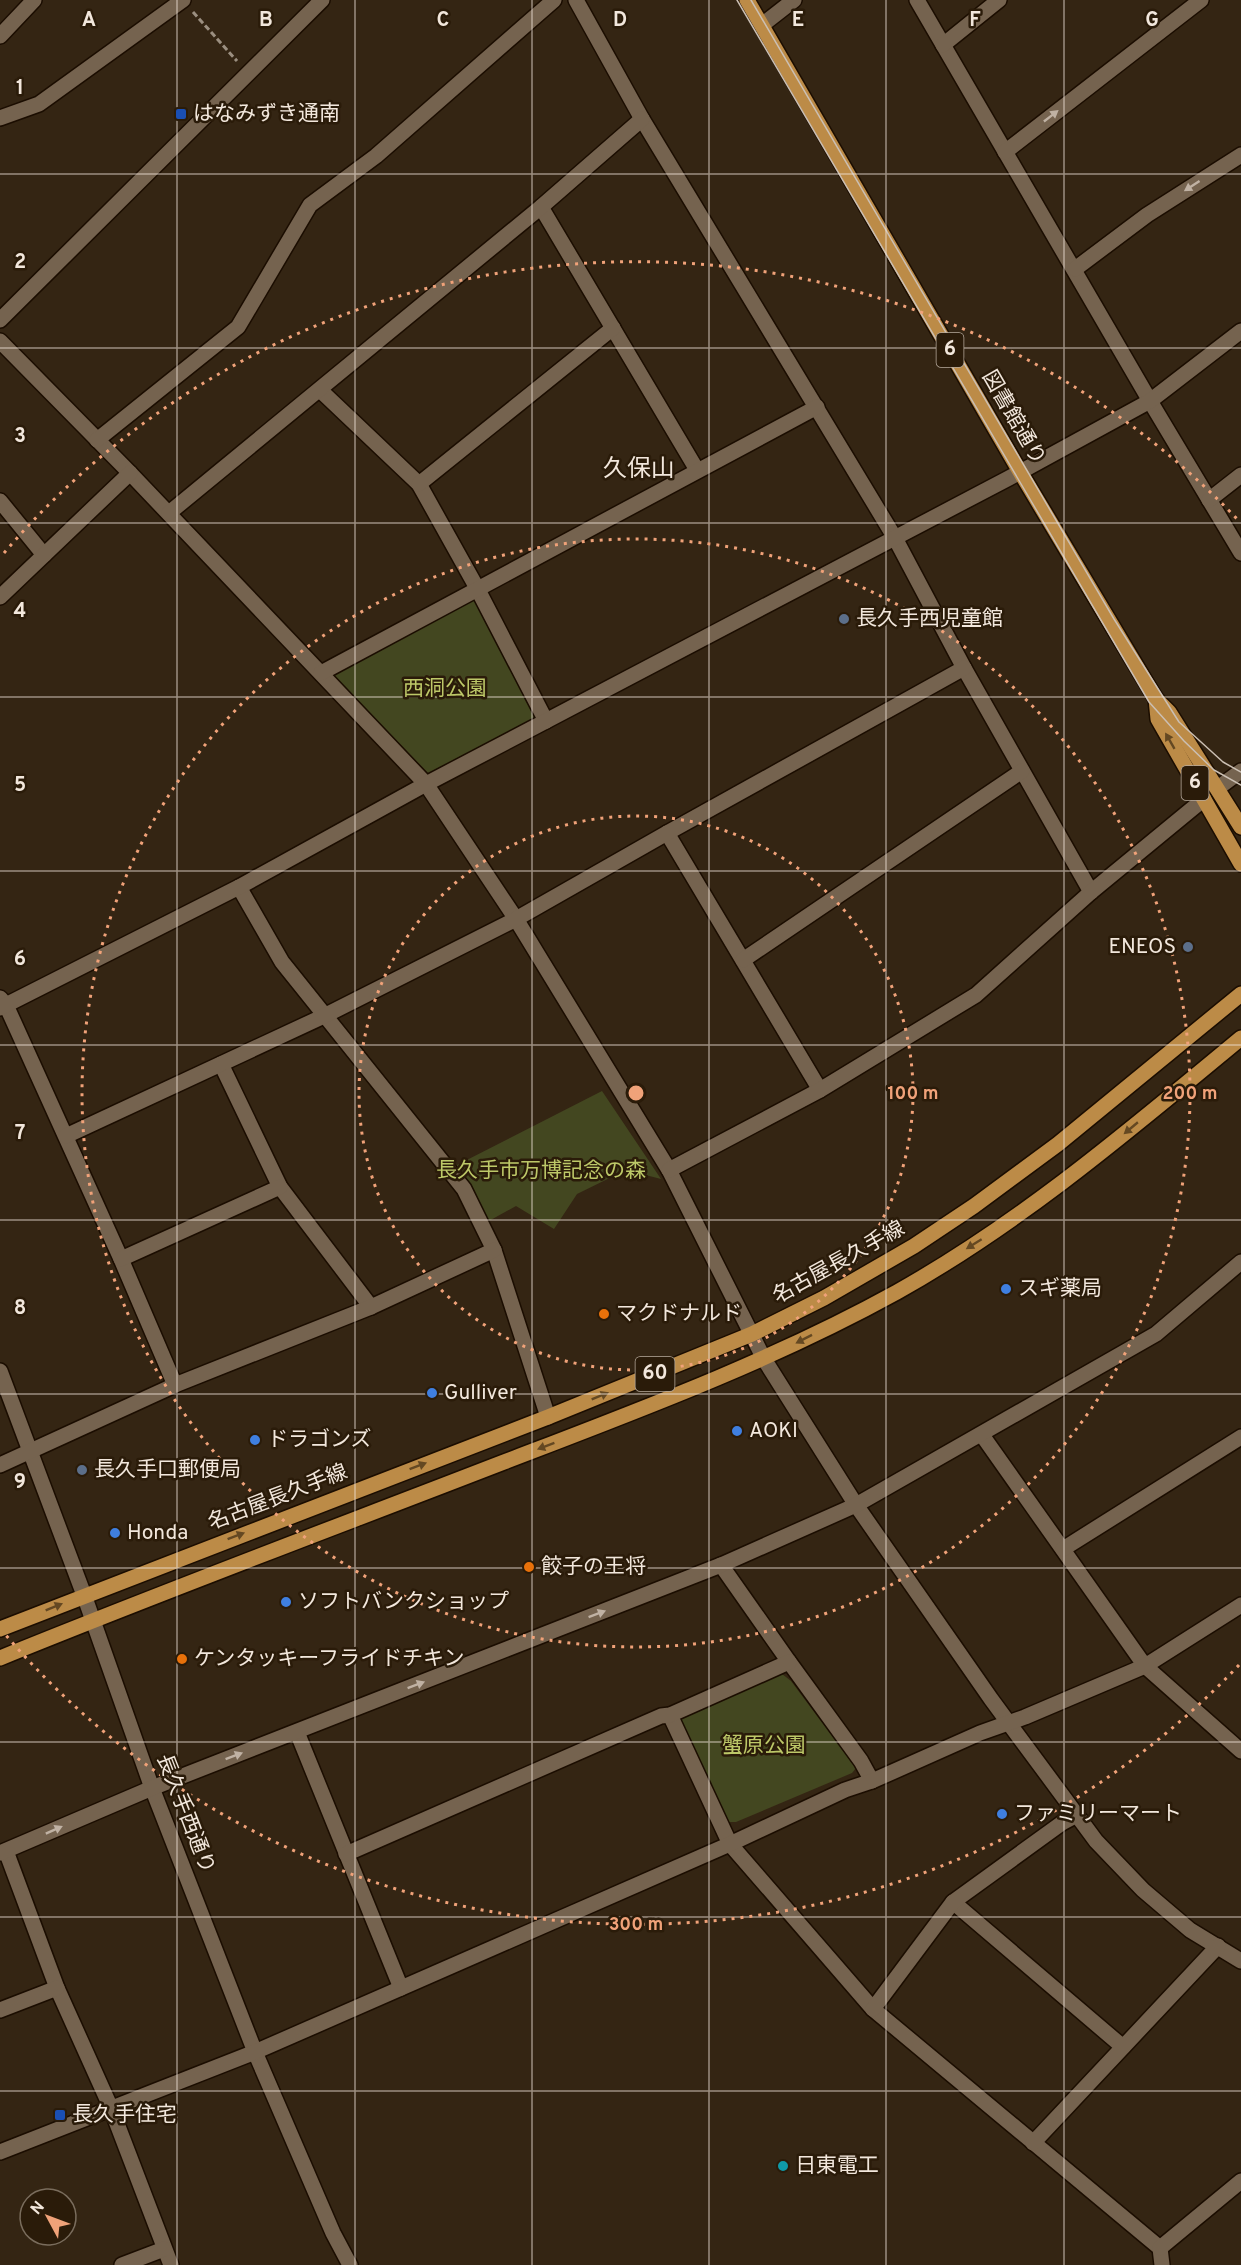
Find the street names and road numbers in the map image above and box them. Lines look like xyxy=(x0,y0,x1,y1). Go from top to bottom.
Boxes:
road number: 6 xyxy=(936,333,964,367)
street label: 図書館通り xyxy=(975,366,1051,470)
road number: 6 xyxy=(1182,766,1208,800)
street label: 名古屋長久手線 xyxy=(768,1216,910,1310)
road number: 60 xyxy=(636,1357,674,1391)
street label: 名古屋長久手線 xyxy=(205,1459,351,1537)
street label: 長久手西通り xyxy=(150,1750,220,1878)

